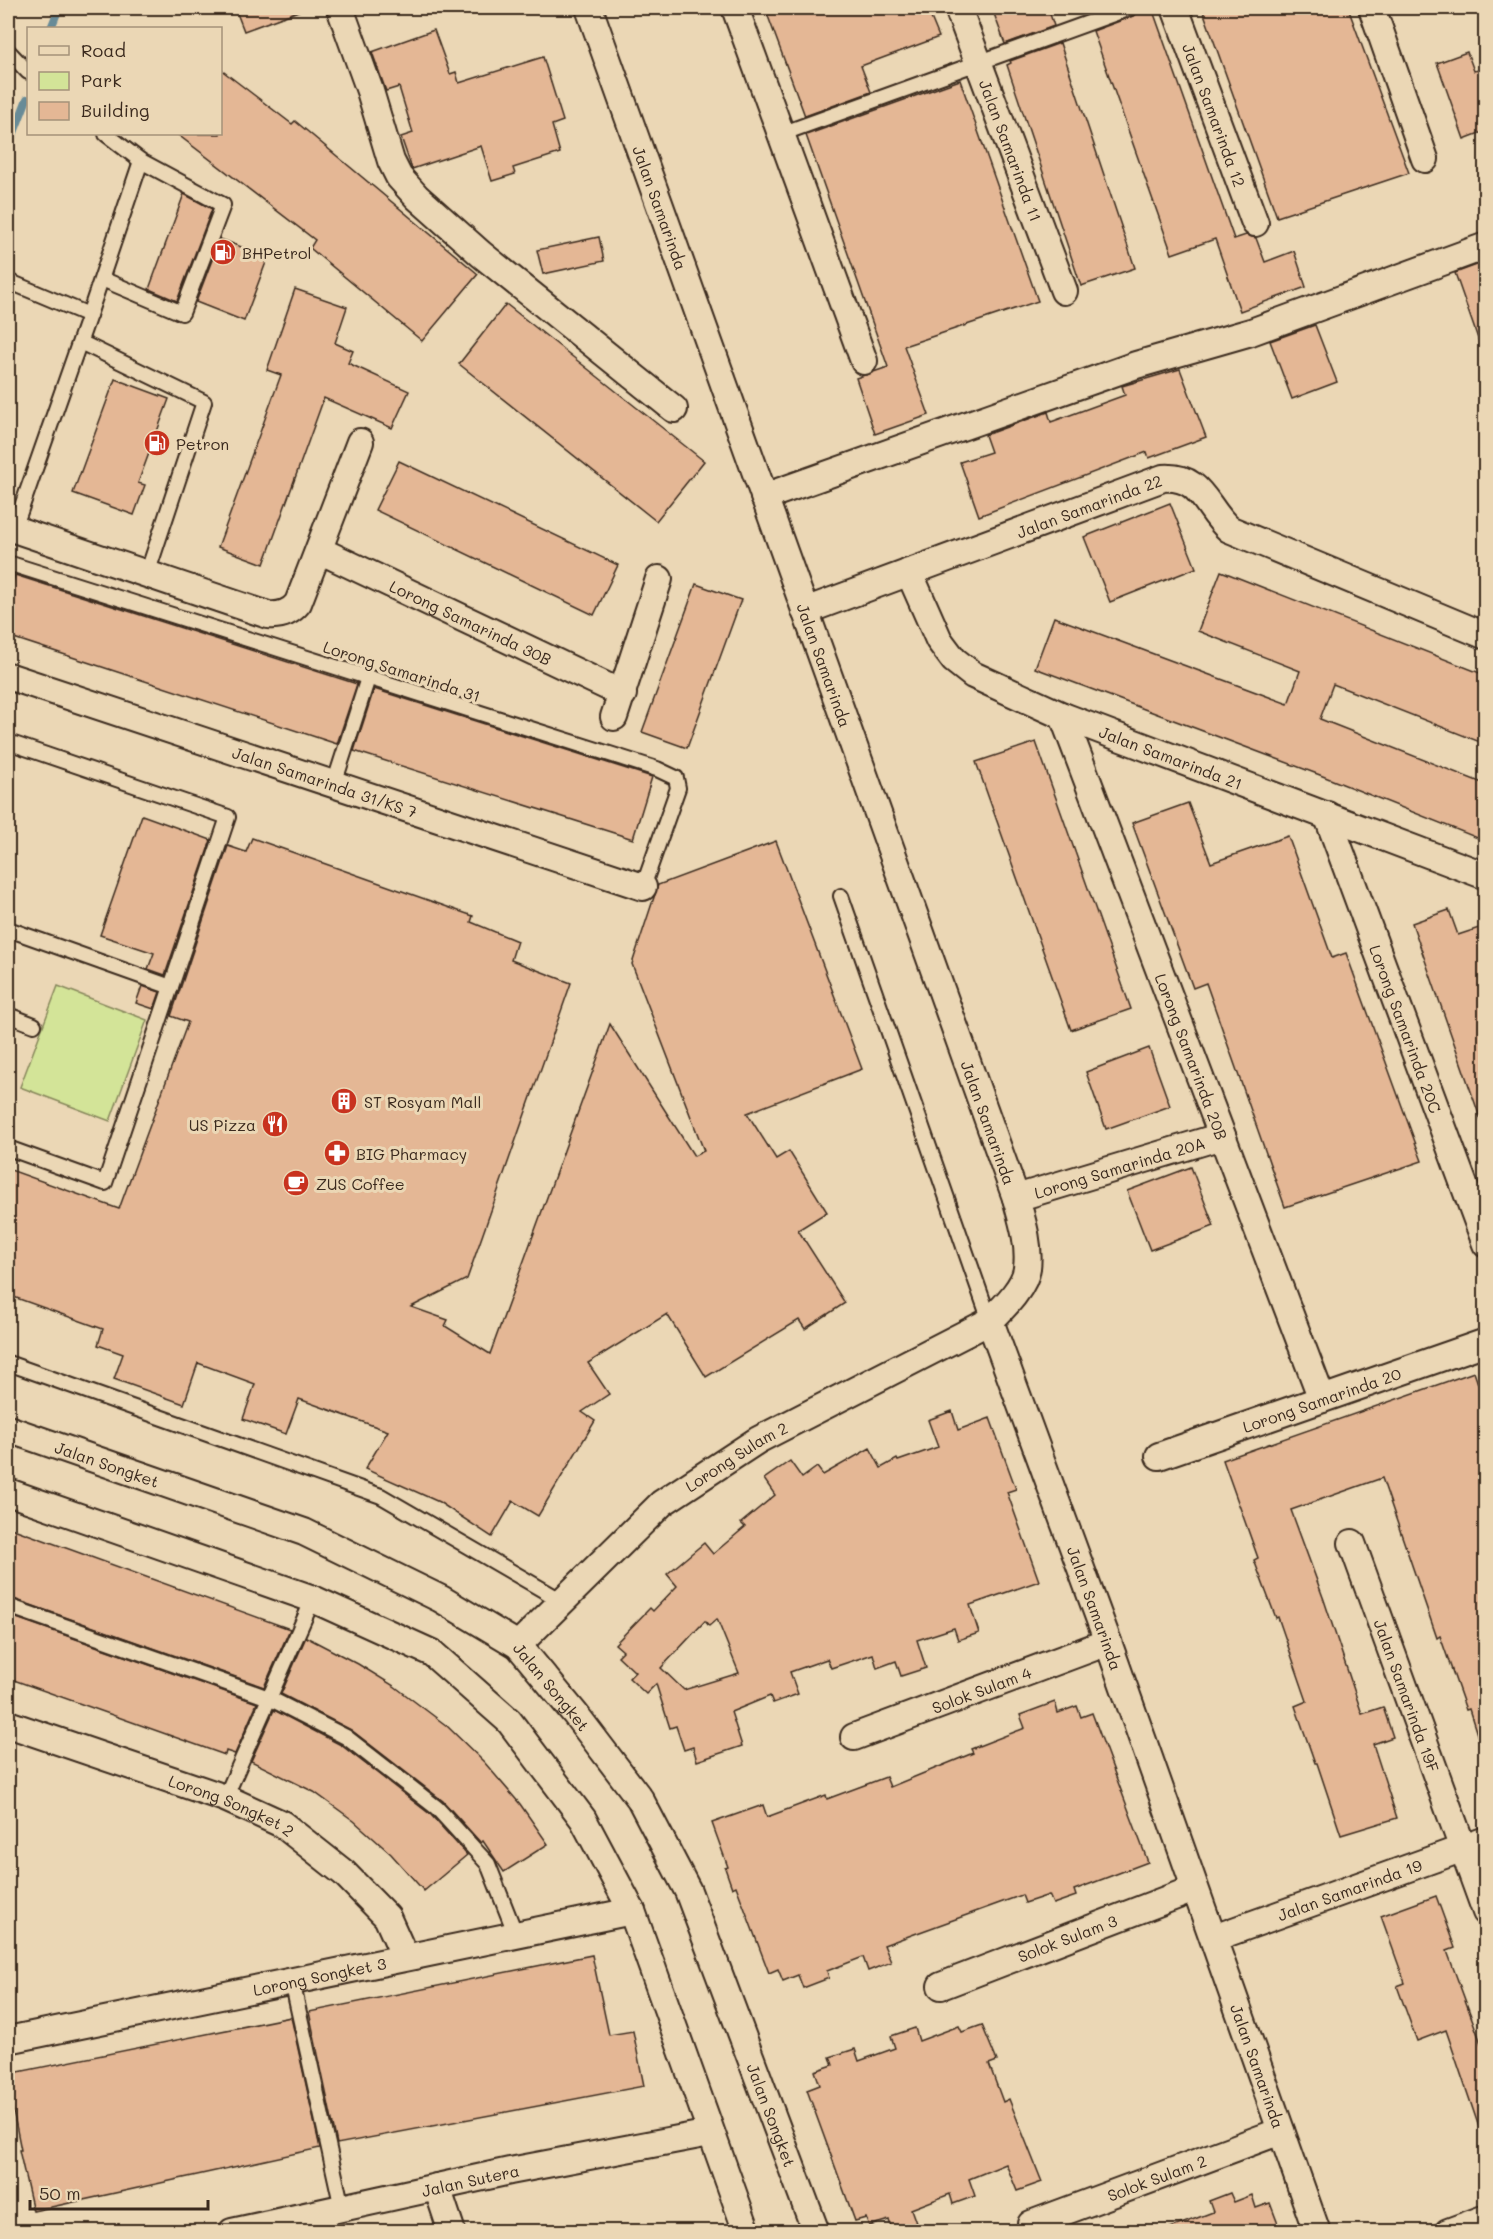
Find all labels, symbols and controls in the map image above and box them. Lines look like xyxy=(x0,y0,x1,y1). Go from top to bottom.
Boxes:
legend xyxy=(27,27,222,135)
text: Road xyxy=(81,38,126,62)
street label: Jalan Samarinda 12 xyxy=(1178,40,1251,190)
text: Park xyxy=(81,68,122,92)
street label: Jalan Samarinda 11 xyxy=(975,76,1047,224)
text: Building xyxy=(81,98,149,122)
street label: Jalan Samarinda xyxy=(629,143,693,273)
fuel station icon: BHPetrol xyxy=(208,237,238,267)
place label: BHPetrol xyxy=(242,242,312,263)
fuel station icon: Petron xyxy=(142,428,172,458)
place label: Petron xyxy=(176,433,229,454)
street label: Jalan Samarinda 22 xyxy=(1013,469,1165,542)
street label: Lorong Samarinda 30B xyxy=(386,575,555,669)
street label: Jalan Samarinda xyxy=(793,600,857,730)
street label: Lorong Samarinda 31 xyxy=(321,636,483,706)
street label: Jalan Samarinda 21 xyxy=(1096,720,1246,794)
street label: Jalan Samarinda 31/KS 7 xyxy=(230,741,420,822)
street label: Lorong Samarinda 20C xyxy=(1365,942,1447,1116)
street label: Lorong Samarinda 20B xyxy=(1151,970,1233,1143)
street label: Jalan Samarinda xyxy=(957,1057,1021,1187)
building icon: ST Rosyam Mall xyxy=(329,1086,359,1116)
place label: ST Rosyam Mall xyxy=(364,1091,482,1112)
restaurant icon: US Pizza xyxy=(260,1109,290,1139)
place label: US Pizza xyxy=(189,1114,256,1135)
street label: Lorong Samarinda 20A xyxy=(1031,1131,1207,1202)
pharmacy icon: BIG Pharmacy xyxy=(322,1138,352,1168)
place label: BIG Pharmacy xyxy=(356,1143,467,1164)
cafe icon: ZUS Coffee xyxy=(281,1168,311,1198)
place label: ZUS Coffee xyxy=(316,1173,405,1194)
street label: Lorong Samarinda 20 xyxy=(1239,1362,1404,1437)
street label: Lorong Sulam 2 xyxy=(681,1416,791,1496)
street label: Jalan Songket xyxy=(52,1436,162,1491)
street label: Jalan Samarinda xyxy=(1063,1543,1128,1673)
street label: Jalan Samarinda 19F xyxy=(1370,1616,1445,1775)
street label: Jalan Songket xyxy=(509,1637,595,1735)
street label: Solok Sulam 4 xyxy=(929,1661,1035,1718)
street label: Lorong Songket 2 xyxy=(166,1769,299,1841)
street label: Jalan Samarinda 19 xyxy=(1274,1854,1425,1925)
street label: Solok Sulam 3 xyxy=(1014,1909,1120,1966)
street label: Lorong Songket 3 xyxy=(251,1952,388,2000)
street label: Jalan Samarinda xyxy=(1226,2001,1290,2131)
street label: Jalan Songket xyxy=(743,2060,801,2170)
street label: Solok Sulam 2 xyxy=(1104,2149,1209,2205)
street label: Jalan Sutera xyxy=(419,2159,521,2201)
scale bar xyxy=(30,2173,208,2211)
text: 50 m xyxy=(39,2181,81,2205)

